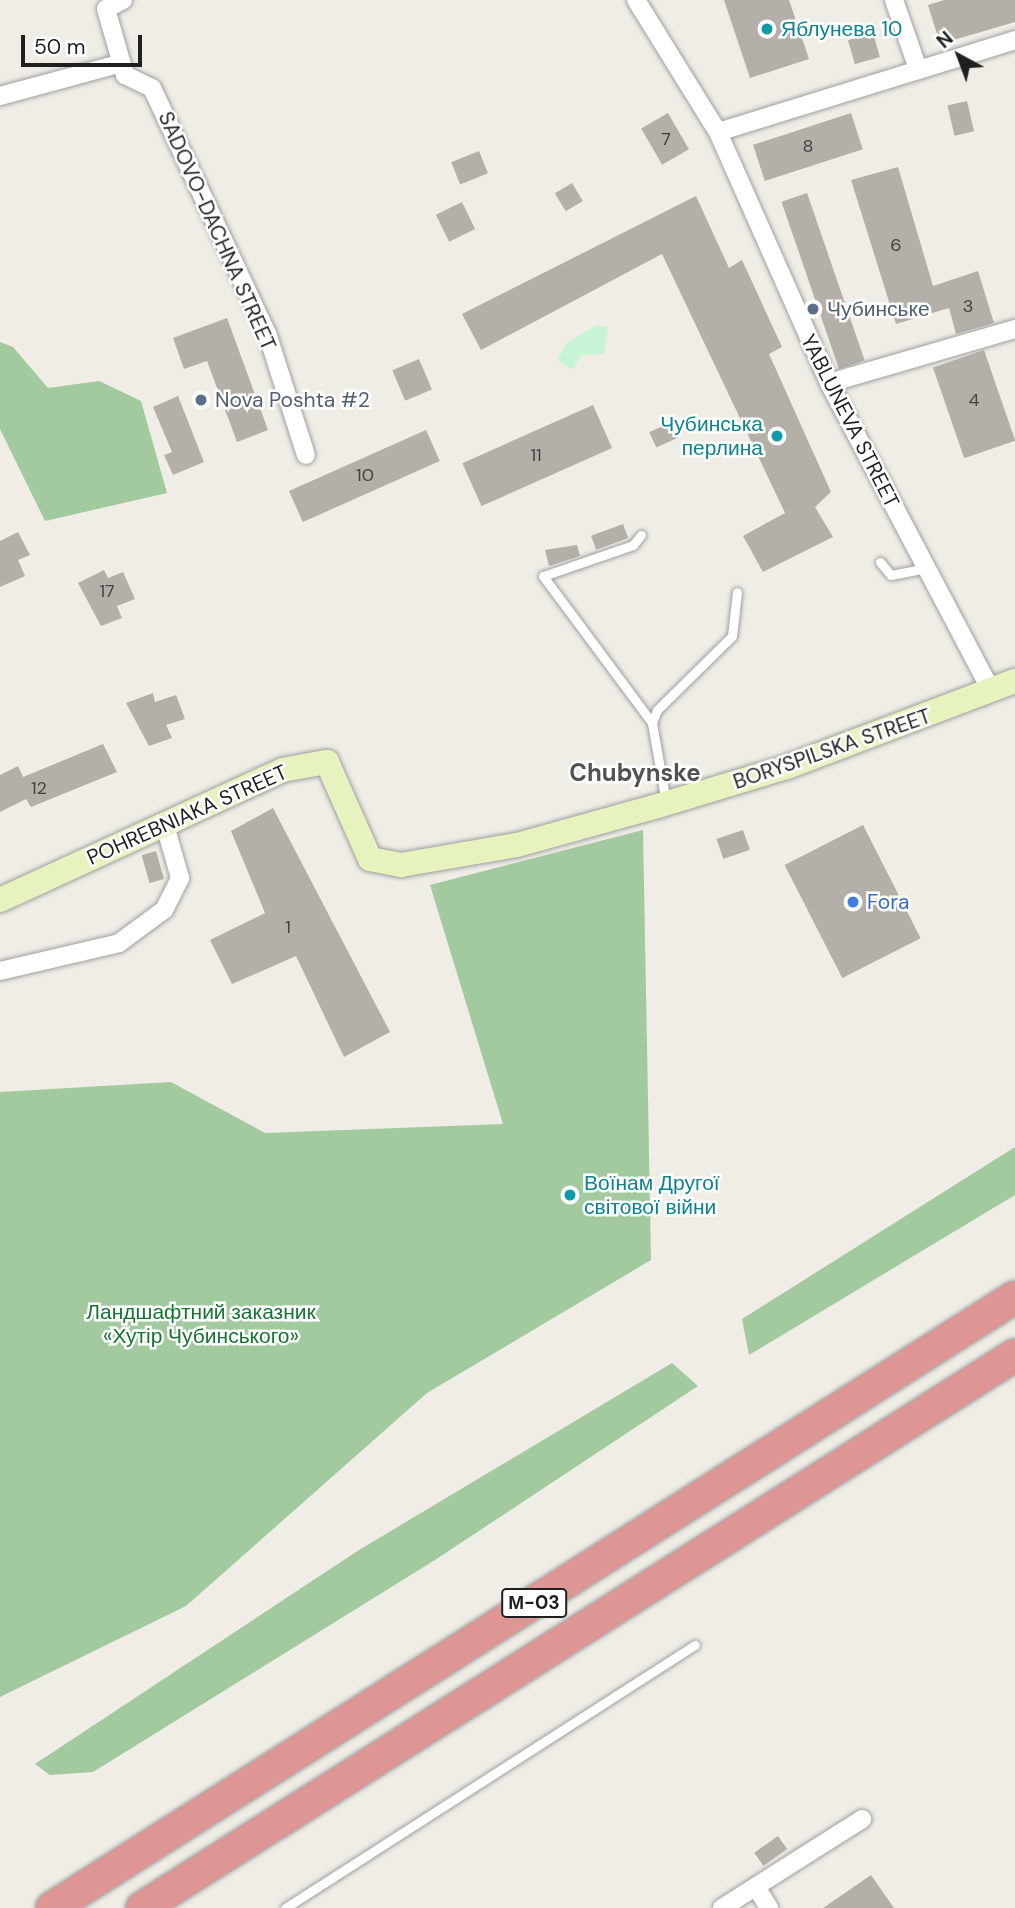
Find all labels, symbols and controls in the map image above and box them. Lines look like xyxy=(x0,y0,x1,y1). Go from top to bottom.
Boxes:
place label: Яблунева 10 xyxy=(781,16,902,42)
scale bar xyxy=(24,21,145,65)
marker: Яблунева 10 xyxy=(759,21,775,37)
north arrow xyxy=(924,21,994,91)
text: N xyxy=(931,26,958,54)
text: 50 m xyxy=(34,33,85,61)
street label: SADOVO-DACHNA STREET xyxy=(153,108,281,354)
house number: 7 xyxy=(661,128,671,150)
house number: 8 xyxy=(803,135,813,157)
house number: 6 xyxy=(890,234,902,256)
house number: 3 xyxy=(963,295,973,317)
place label: Чубинське xyxy=(827,296,930,322)
marker: Чубинське xyxy=(805,301,821,317)
street label: YABLUNEVA STREET xyxy=(795,330,905,512)
place label: Nova Poshta #2 xyxy=(215,387,370,413)
house number: 4 xyxy=(969,389,979,411)
marker: Nova Poshta #2 xyxy=(193,392,209,408)
place label: Чубинська перлина xyxy=(660,411,763,461)
marker: Чубинська перлина xyxy=(769,428,785,444)
house number: 11 xyxy=(530,444,542,466)
house number: 10 xyxy=(356,464,374,486)
house number: 17 xyxy=(99,580,115,602)
street label: BORYSPILSKA STREET xyxy=(730,703,934,795)
street label: POHREBNIAKA STREET xyxy=(83,759,291,871)
district label: Chubynske xyxy=(569,759,701,787)
house number: 12 xyxy=(31,777,47,799)
place label: Fora xyxy=(867,889,909,915)
marker: Fora xyxy=(845,894,861,910)
house number: 1 xyxy=(285,916,291,938)
place label: Воїнам Другої світової війни xyxy=(584,1170,720,1220)
marker: Воїнам Другої світової війни xyxy=(562,1187,578,1203)
park label: Ландшафтний заказник «Хутір Чубинського» xyxy=(86,1299,316,1349)
road number: М-03 xyxy=(501,1588,567,1618)

